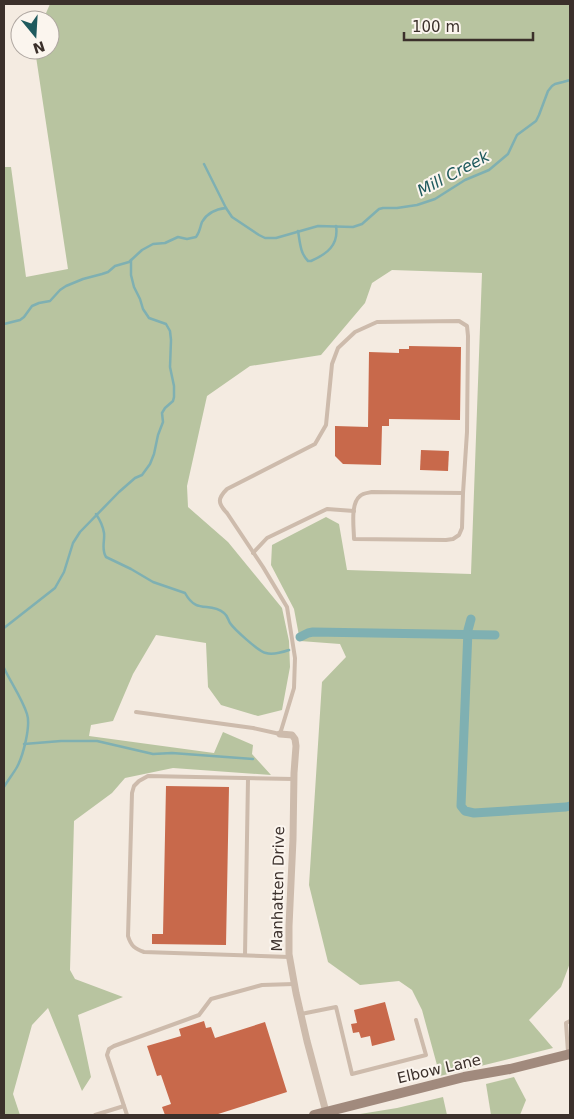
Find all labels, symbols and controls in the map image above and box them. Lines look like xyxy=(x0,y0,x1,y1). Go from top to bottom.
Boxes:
north arrow xyxy=(10,10,60,60)
scale bar xyxy=(404,10,533,42)
text: 100 m xyxy=(412,18,460,36)
text: N xyxy=(31,38,47,57)
water label: Mill Creek xyxy=(414,146,493,200)
street label: Manhatten Drive xyxy=(268,826,288,952)
street label: Elbow Lane xyxy=(395,1051,483,1087)

